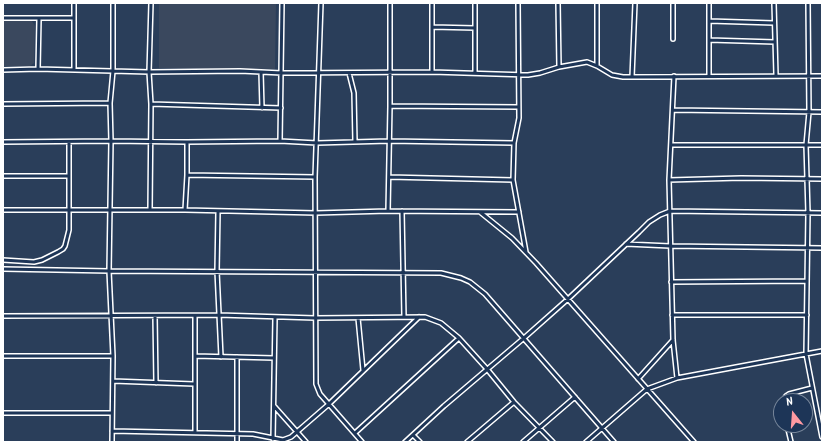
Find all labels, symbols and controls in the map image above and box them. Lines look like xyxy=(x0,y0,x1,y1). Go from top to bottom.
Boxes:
north arrow xyxy=(773,393,813,433)
text: N xyxy=(784,393,796,412)

